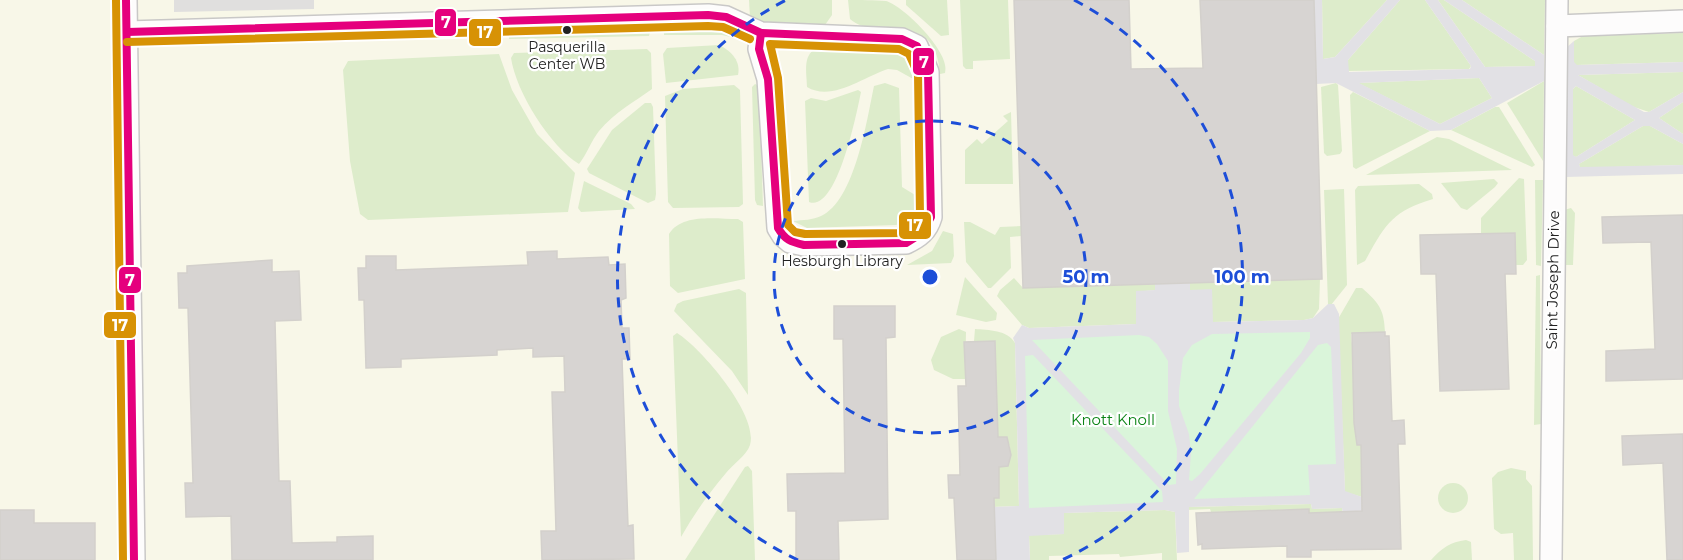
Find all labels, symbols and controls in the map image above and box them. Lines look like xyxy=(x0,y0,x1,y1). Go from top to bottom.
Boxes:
line badge: 7 xyxy=(434,8,457,37)
text: 7 xyxy=(441,13,451,32)
line badge: 17 xyxy=(468,18,502,47)
text: 17 xyxy=(477,23,493,42)
marker: Pasquerilla Center WB xyxy=(561,24,573,36)
place label: Pasquerilla Center WB xyxy=(528,38,606,73)
line badge: 7 xyxy=(912,47,935,76)
text: 7 xyxy=(919,53,929,72)
street label: Saint Joseph Drive xyxy=(1542,210,1563,350)
line badge: 17 xyxy=(898,211,932,240)
text: 17 xyxy=(907,216,923,235)
marker: Hesburgh Library xyxy=(836,238,848,250)
place label: Hesburgh Library xyxy=(781,252,903,270)
line badge: 7 xyxy=(118,266,142,294)
text: 50 m xyxy=(1063,266,1109,288)
text: 100 m xyxy=(1214,266,1270,288)
centre of rings xyxy=(920,267,940,287)
text: 7 xyxy=(125,271,135,290)
line badge: 17 xyxy=(103,311,137,339)
text: 17 xyxy=(112,316,128,335)
park label: Knott Knoll xyxy=(1071,410,1155,429)

